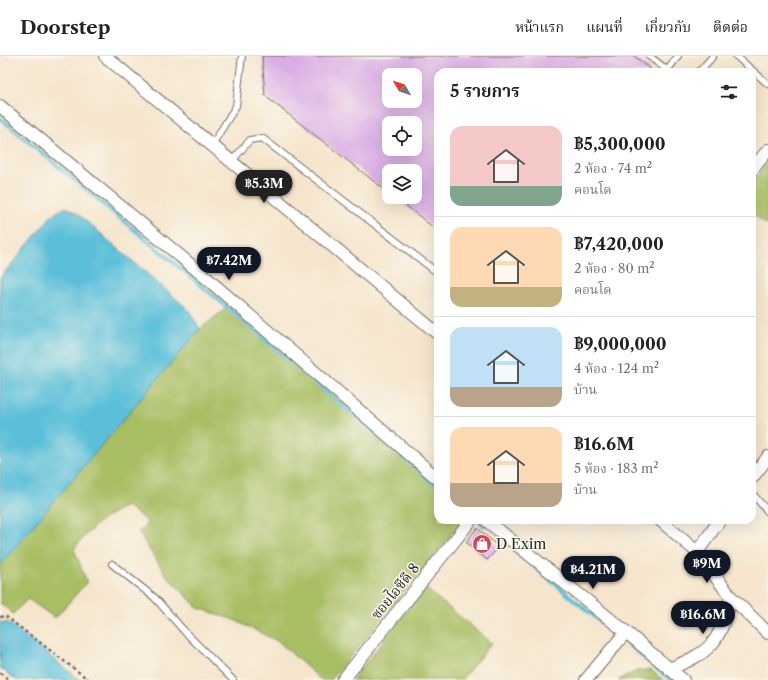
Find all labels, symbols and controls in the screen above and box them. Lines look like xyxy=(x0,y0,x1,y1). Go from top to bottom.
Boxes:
text: Doorstep xyxy=(20,16,110,39)
text: หน้าแรก xyxy=(515,18,564,36)
text: แผนที่ xyxy=(586,18,623,36)
text: เกี่ยวกับ xyxy=(645,18,691,36)
text: ติดต่อ xyxy=(713,18,748,36)
north arrow xyxy=(382,68,422,108)
map controls xyxy=(382,68,422,204)
text: 5 รายการ xyxy=(450,81,520,101)
icon: filters xyxy=(718,81,740,103)
button: locate xyxy=(382,116,422,156)
text: ฿5,300,000 xyxy=(574,134,666,154)
icon: home xyxy=(482,142,530,190)
text: 2 ห้อง · 74 m² xyxy=(574,160,652,176)
button: layers xyxy=(382,164,422,204)
pin: ฿5.3M xyxy=(236,170,292,204)
text: ฿5.3M xyxy=(244,175,284,191)
text: คอนโด xyxy=(574,181,612,197)
text: ฿7,420,000 xyxy=(574,234,664,254)
icon: home xyxy=(482,243,530,291)
pin: ฿7.42M xyxy=(196,247,262,281)
text: ฿7.42M xyxy=(206,252,252,268)
text: 2 ห้อง · 80 m² xyxy=(574,260,655,276)
text: คอนโด xyxy=(574,281,612,297)
text: ฿9,000,000 xyxy=(574,334,667,354)
icon: home xyxy=(482,343,530,391)
text: 4 ห้อง · 124 m² xyxy=(574,360,659,376)
text: บ้าน xyxy=(574,381,597,397)
text: ฿16.6M xyxy=(574,434,634,454)
icon: home xyxy=(482,443,530,491)
text: 5 ห้อง · 183 m² xyxy=(574,460,659,476)
text: บ้าน xyxy=(574,481,597,497)
shop icon: D Exim xyxy=(471,533,493,555)
place label: D Exim xyxy=(496,535,546,553)
pin: ฿9M xyxy=(688,550,726,584)
text: ฿9M xyxy=(693,555,721,571)
pin: ฿4.21M xyxy=(560,556,626,590)
street label: ซอยไอซีดี 8 xyxy=(366,558,423,623)
text: ฿4.21M xyxy=(570,561,616,577)
pin: ฿16.6M xyxy=(670,601,736,635)
text: ฿16.6M xyxy=(680,606,726,622)

